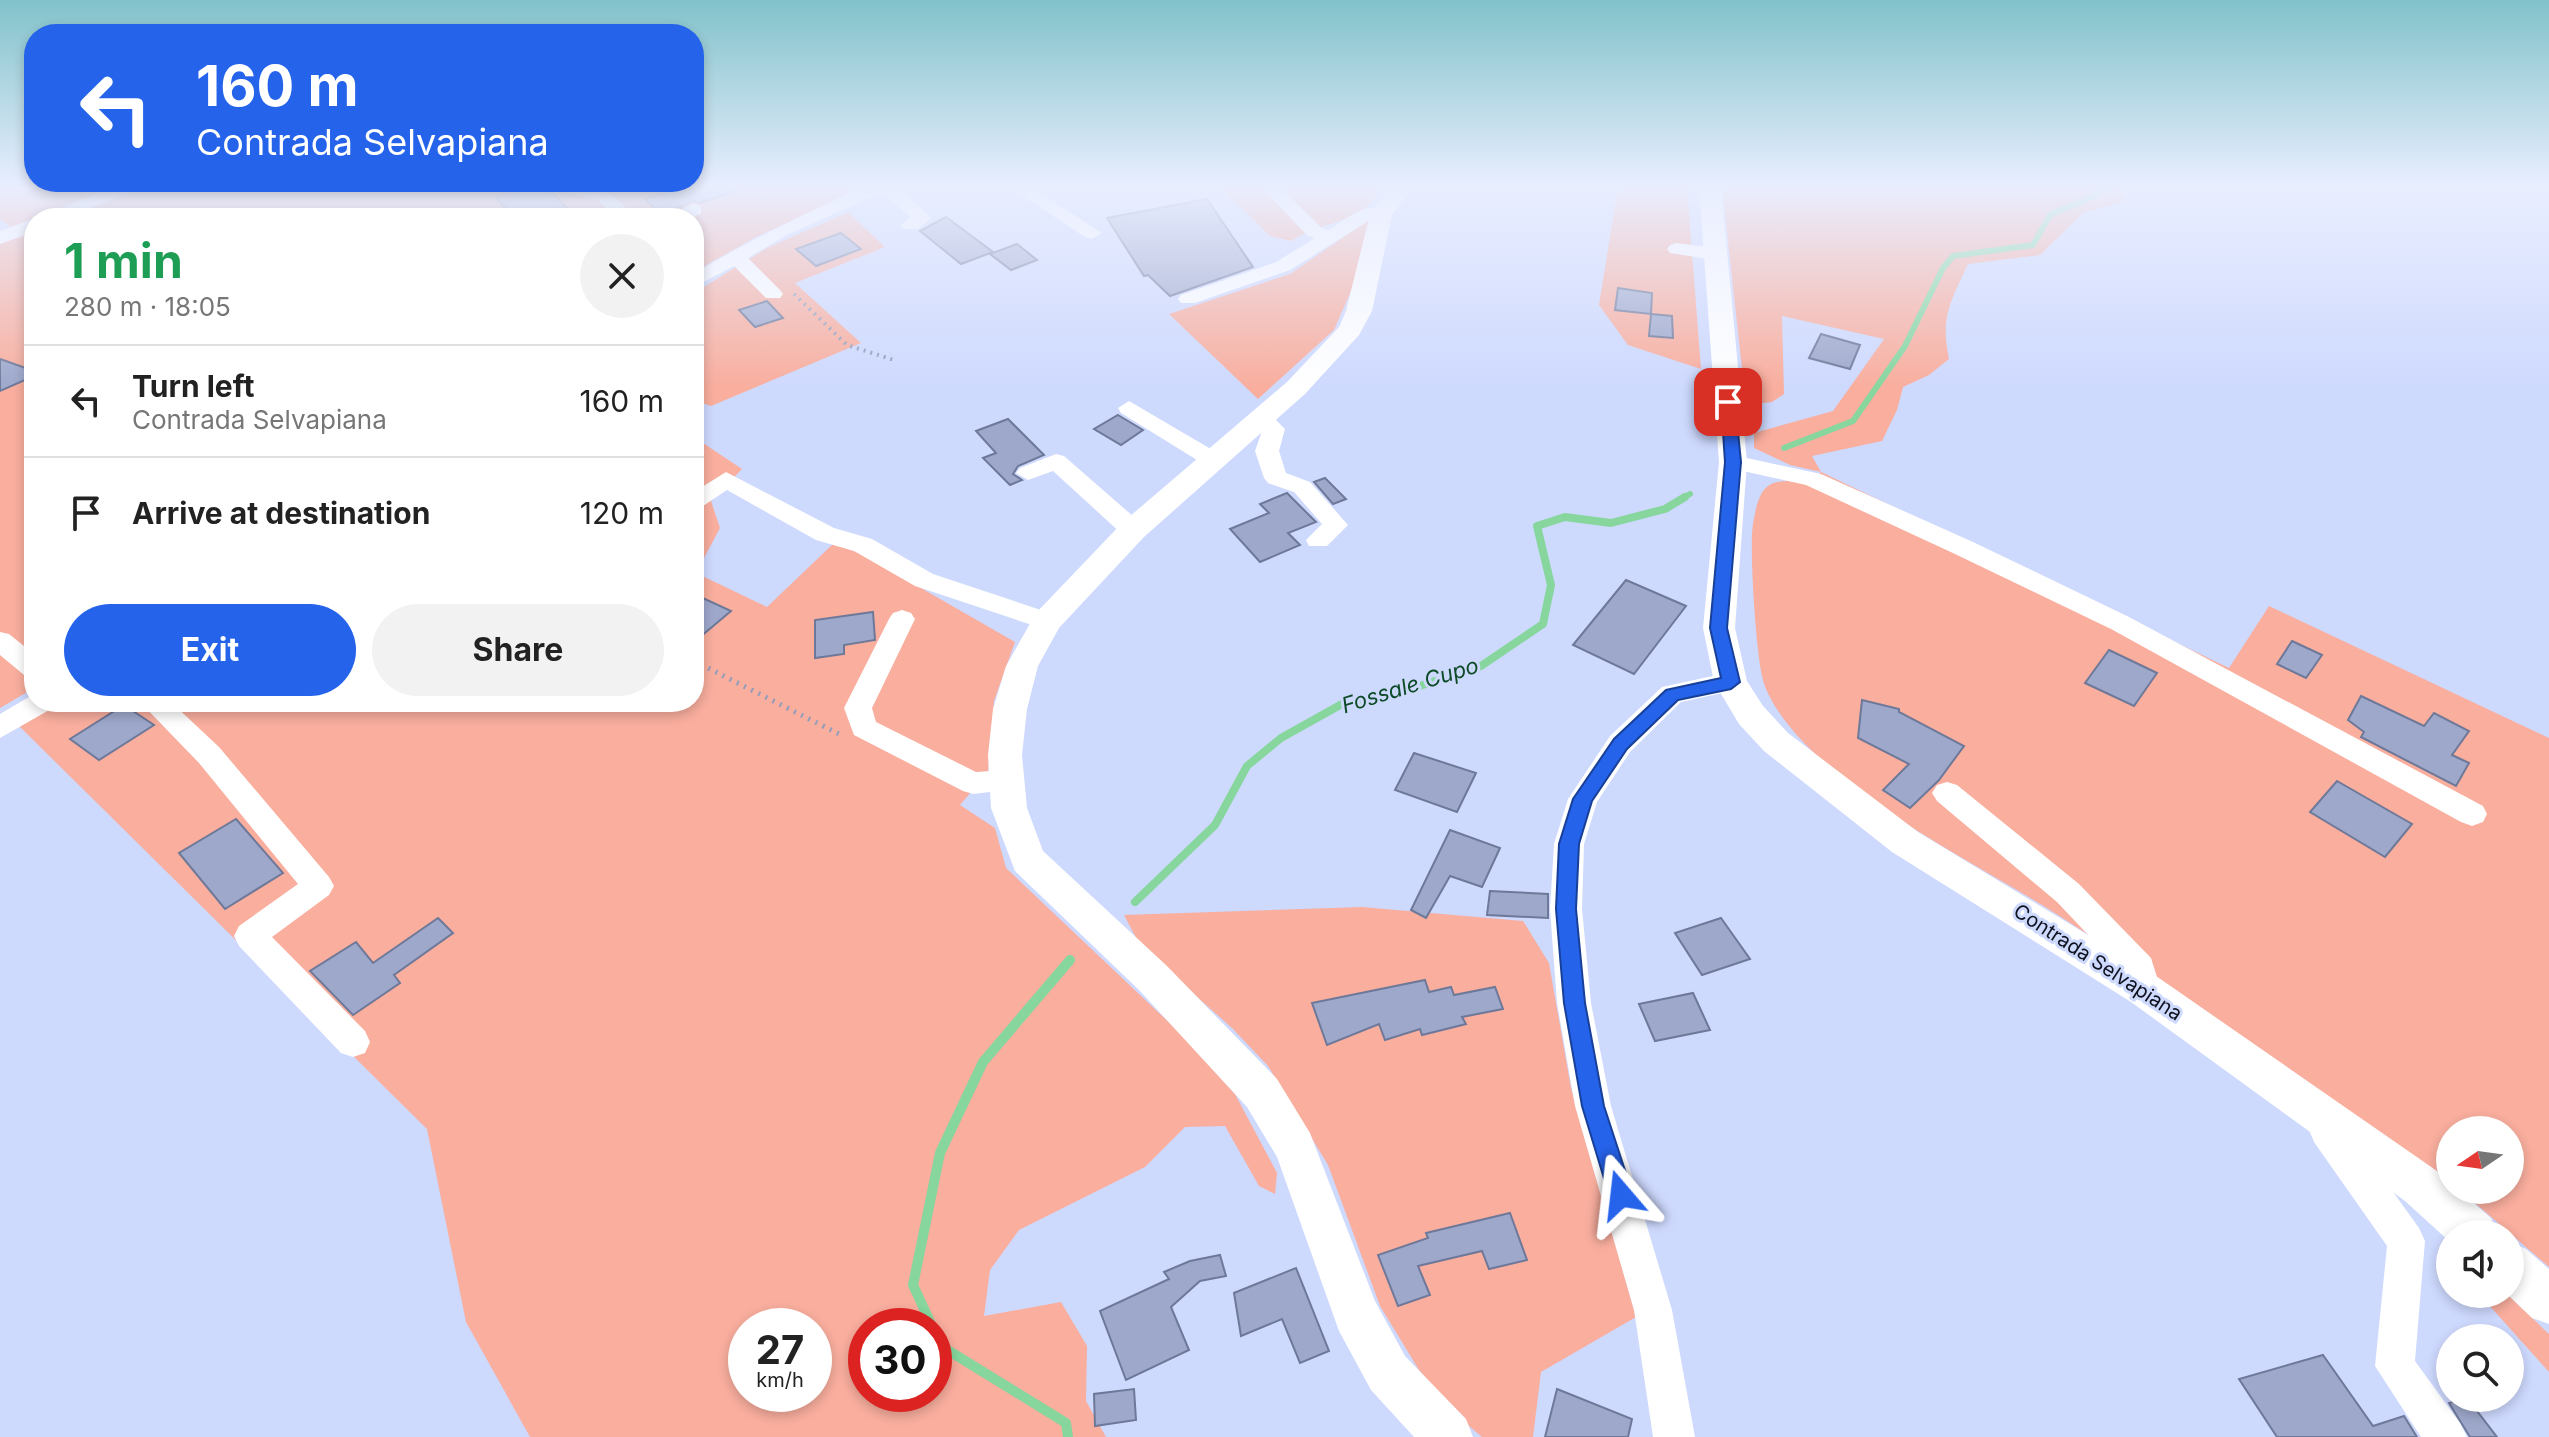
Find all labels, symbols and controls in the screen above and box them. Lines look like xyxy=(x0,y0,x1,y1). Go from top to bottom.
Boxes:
text: 160 m xyxy=(196,52,359,120)
icon: left xyxy=(64,56,168,160)
text: Contrada Selvapiana xyxy=(196,120,549,164)
text: 1 min xyxy=(64,231,183,290)
button: close xyxy=(580,234,664,318)
text: 280 m · 18:05 xyxy=(64,291,231,322)
text: Turn left xyxy=(132,368,254,404)
pin xyxy=(1694,368,1762,436)
icon: left xyxy=(64,379,108,423)
icon: arrive xyxy=(1706,380,1750,424)
text: 160 m xyxy=(580,383,664,419)
text: Contrada Selvapiana xyxy=(132,404,387,435)
icon: arrive xyxy=(64,491,108,535)
text: Arrive at destination xyxy=(132,495,430,531)
text: 120 m xyxy=(580,495,664,531)
button: Exit xyxy=(64,604,356,696)
button: Share xyxy=(372,604,664,696)
water label: Fossale Cupo xyxy=(1338,652,1482,718)
street label: Contrada Selvapiana xyxy=(2009,899,2187,1025)
north arrow xyxy=(2436,1116,2524,1204)
map controls xyxy=(2436,1116,2524,1412)
position arrow xyxy=(1579,1153,1663,1237)
button: sound xyxy=(2436,1220,2524,1308)
speed limit sign: 30 xyxy=(848,1308,952,1412)
button: search xyxy=(2436,1324,2524,1412)
text: 27 xyxy=(756,1325,804,1374)
text: km/h xyxy=(756,1368,804,1392)

